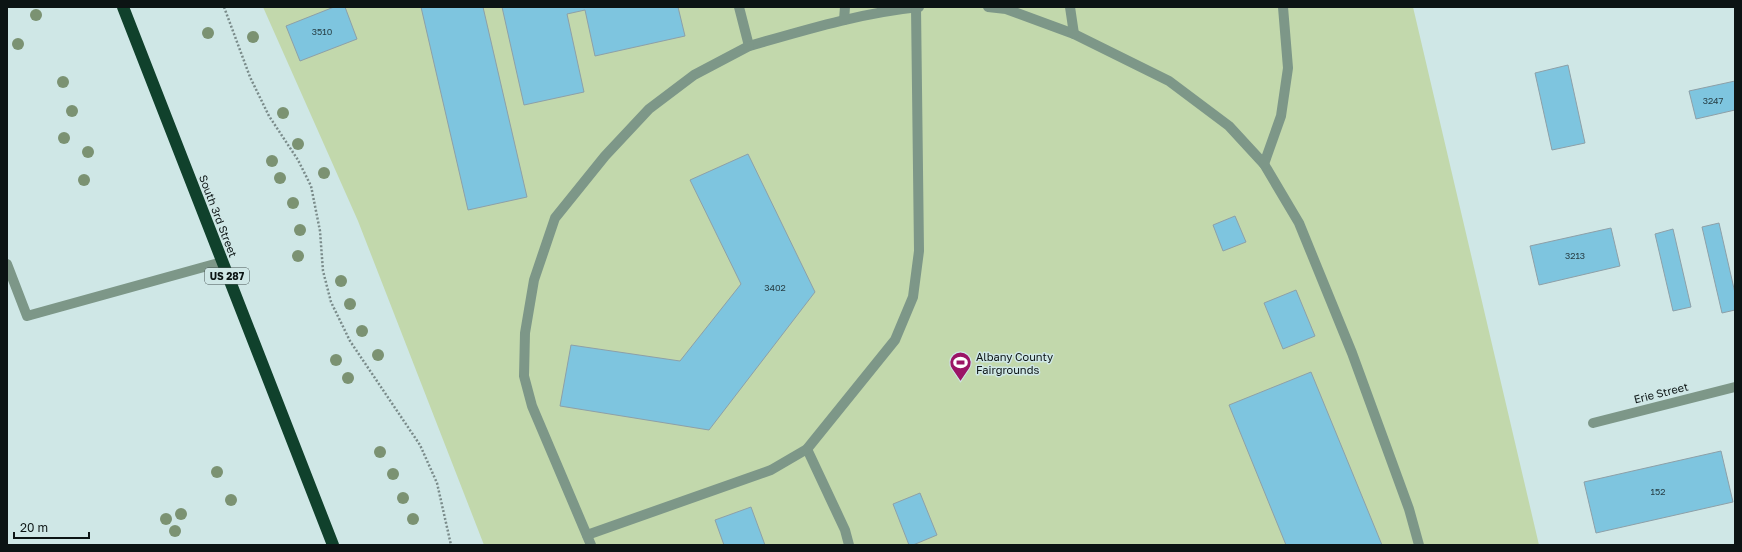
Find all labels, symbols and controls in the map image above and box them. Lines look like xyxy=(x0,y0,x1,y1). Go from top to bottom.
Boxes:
house number: 3510 xyxy=(312,26,333,37)
house number: 3247 xyxy=(1703,95,1724,106)
street label: South 3rd Street xyxy=(197,173,240,259)
house number: 3213 xyxy=(1565,250,1585,261)
road number: US 287 xyxy=(205,268,249,284)
house number: 3402 xyxy=(764,282,786,293)
sports icon: Albany County Fairgrounds xyxy=(948,350,974,383)
place label: Albany County Fairgrounds xyxy=(976,350,1053,376)
street label: Erie Street xyxy=(1632,379,1689,406)
house number: 152 xyxy=(1651,486,1665,497)
scale bar xyxy=(14,514,89,540)
text: 20 m xyxy=(20,520,48,535)

